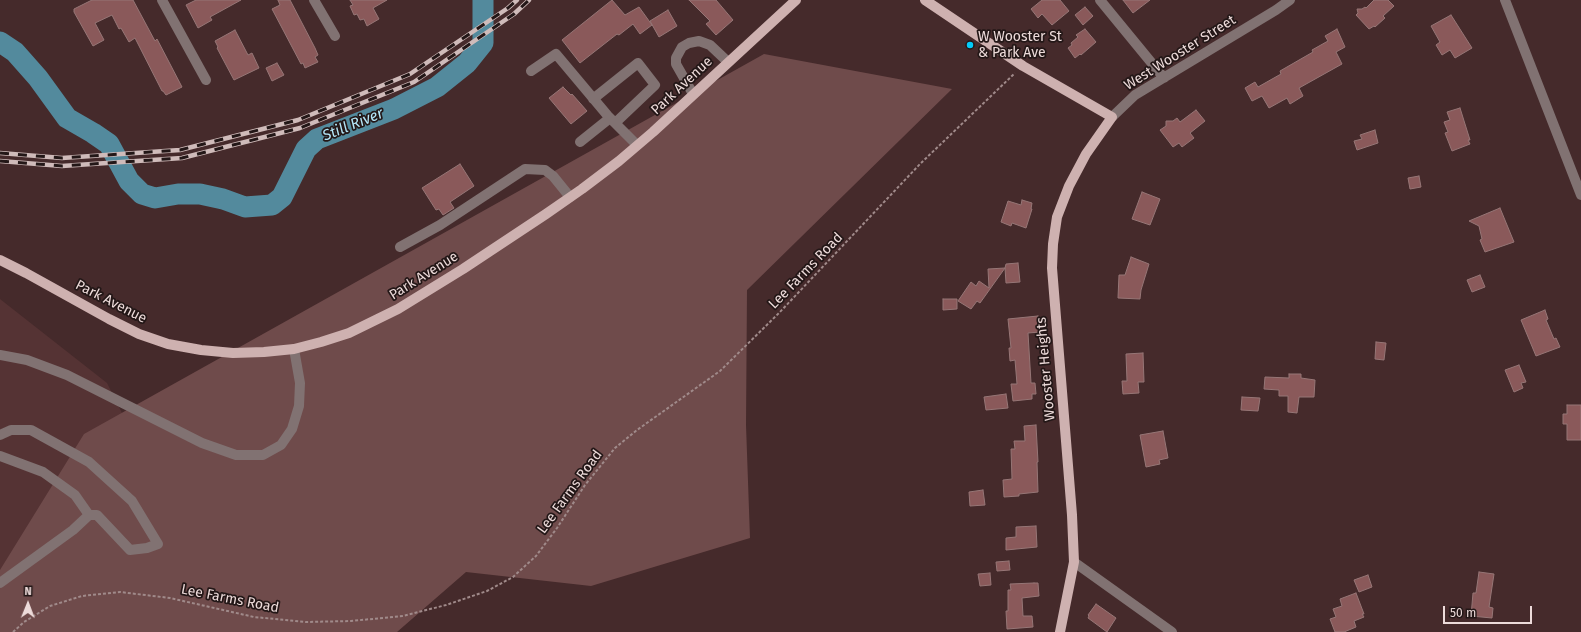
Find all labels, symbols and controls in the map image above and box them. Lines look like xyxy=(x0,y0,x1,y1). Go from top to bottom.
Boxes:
street label: West Wooster Street xyxy=(1121,12,1239,94)
place label: W Wooster St & Park Ave xyxy=(978,29,1062,62)
marker: W Wooster St & Park Ave xyxy=(965,40,975,50)
street label: Park Avenue xyxy=(648,53,716,119)
water label: Still River xyxy=(320,105,386,145)
street label: Lee Farms Road xyxy=(766,229,846,313)
street label: Park Avenue xyxy=(387,248,461,304)
street label: Park Avenue xyxy=(73,277,149,327)
street label: Wooster Heights xyxy=(1033,316,1059,422)
street label: Lee Farms Road xyxy=(534,447,606,537)
street label: Lee Farms Road xyxy=(180,581,280,617)
north arrow xyxy=(8,584,48,624)
text: N xyxy=(24,585,32,598)
scale bar xyxy=(1445,598,1534,624)
text: 50 m xyxy=(1450,606,1476,620)

